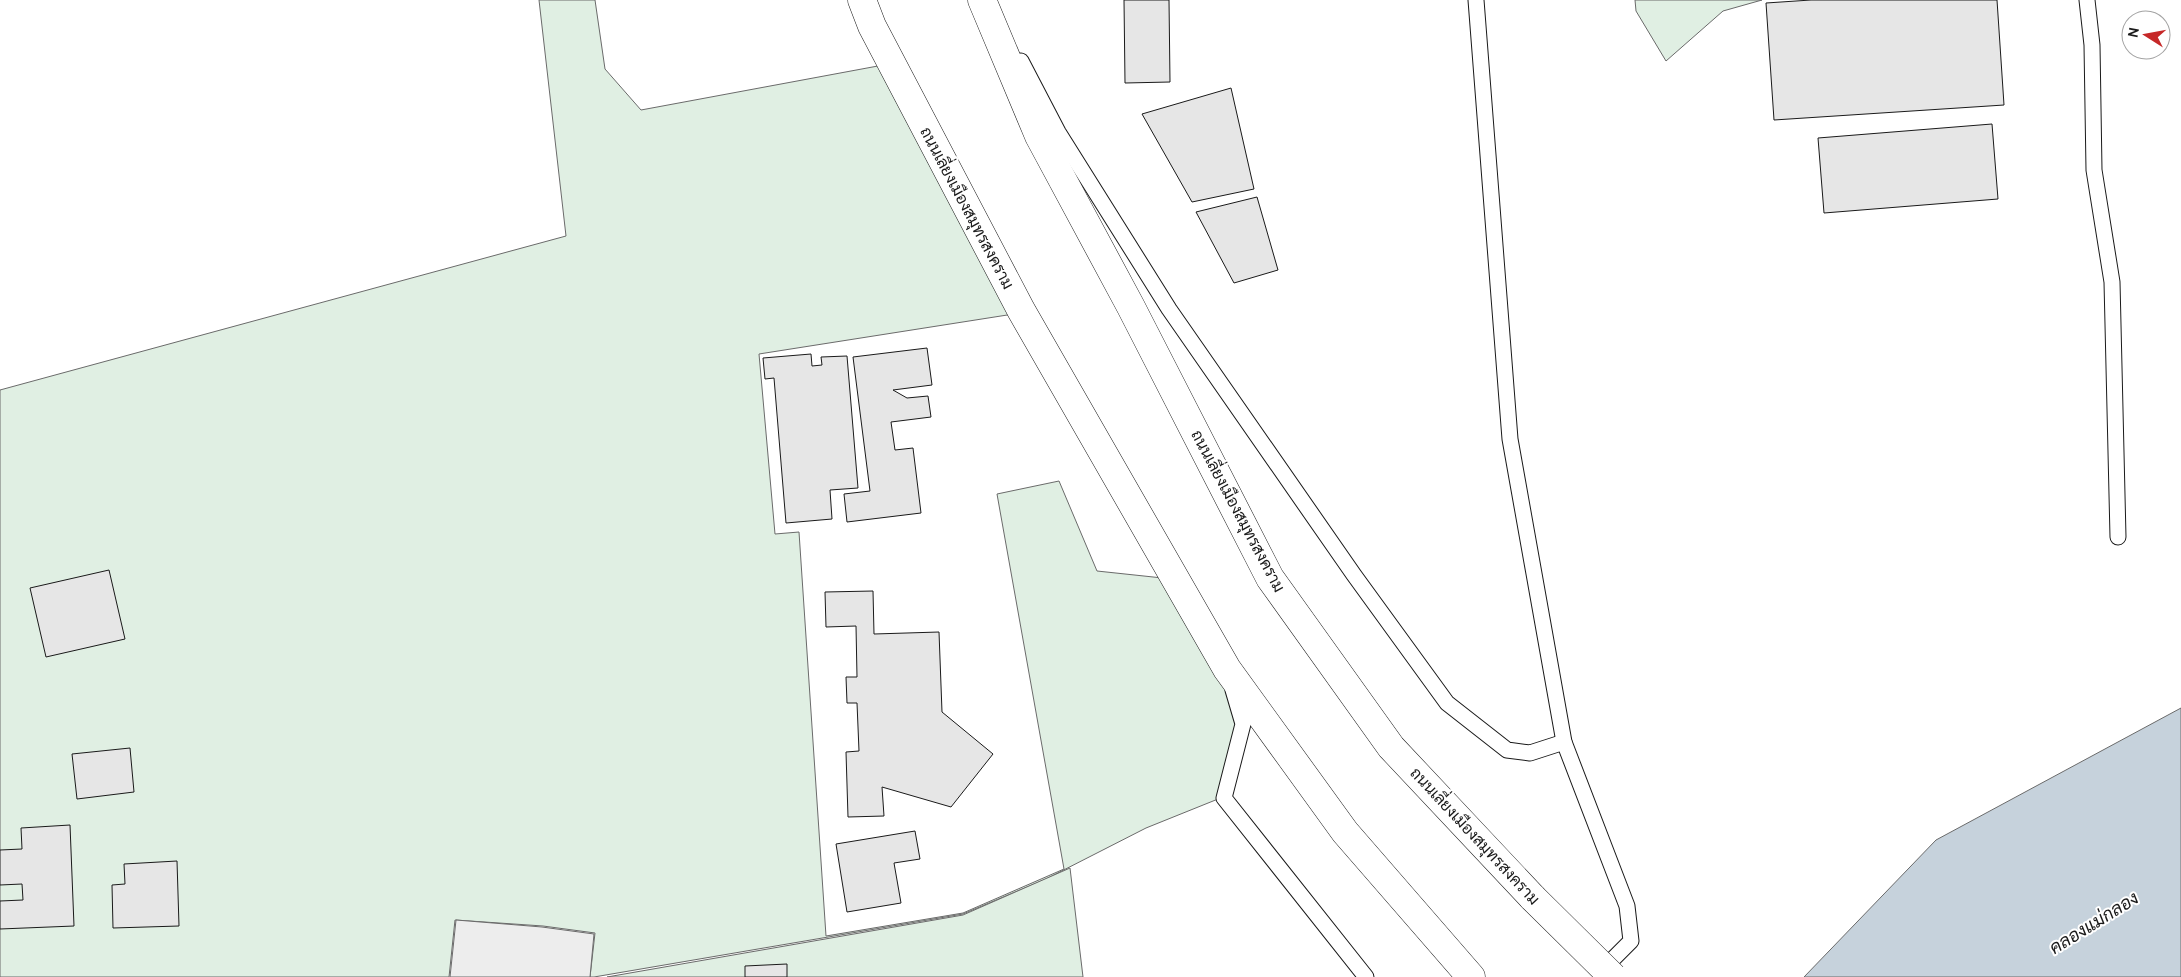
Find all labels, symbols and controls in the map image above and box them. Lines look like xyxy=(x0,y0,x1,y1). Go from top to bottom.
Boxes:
north arrow xyxy=(2121,10,2171,60)
text: N xyxy=(2123,26,2143,39)
street label: ถนนเลี่ยงเมืองสมุทรสงคราม xyxy=(914,121,1022,293)
street label: ถนนเลี่ยงเมืองสมุทรสงคราม xyxy=(1185,424,1293,596)
street label: ถนนเลี่ยงเมืองสมุทรสงคราม xyxy=(1405,760,1547,910)
water label: คลองแม่กลอง xyxy=(2045,886,2143,959)

